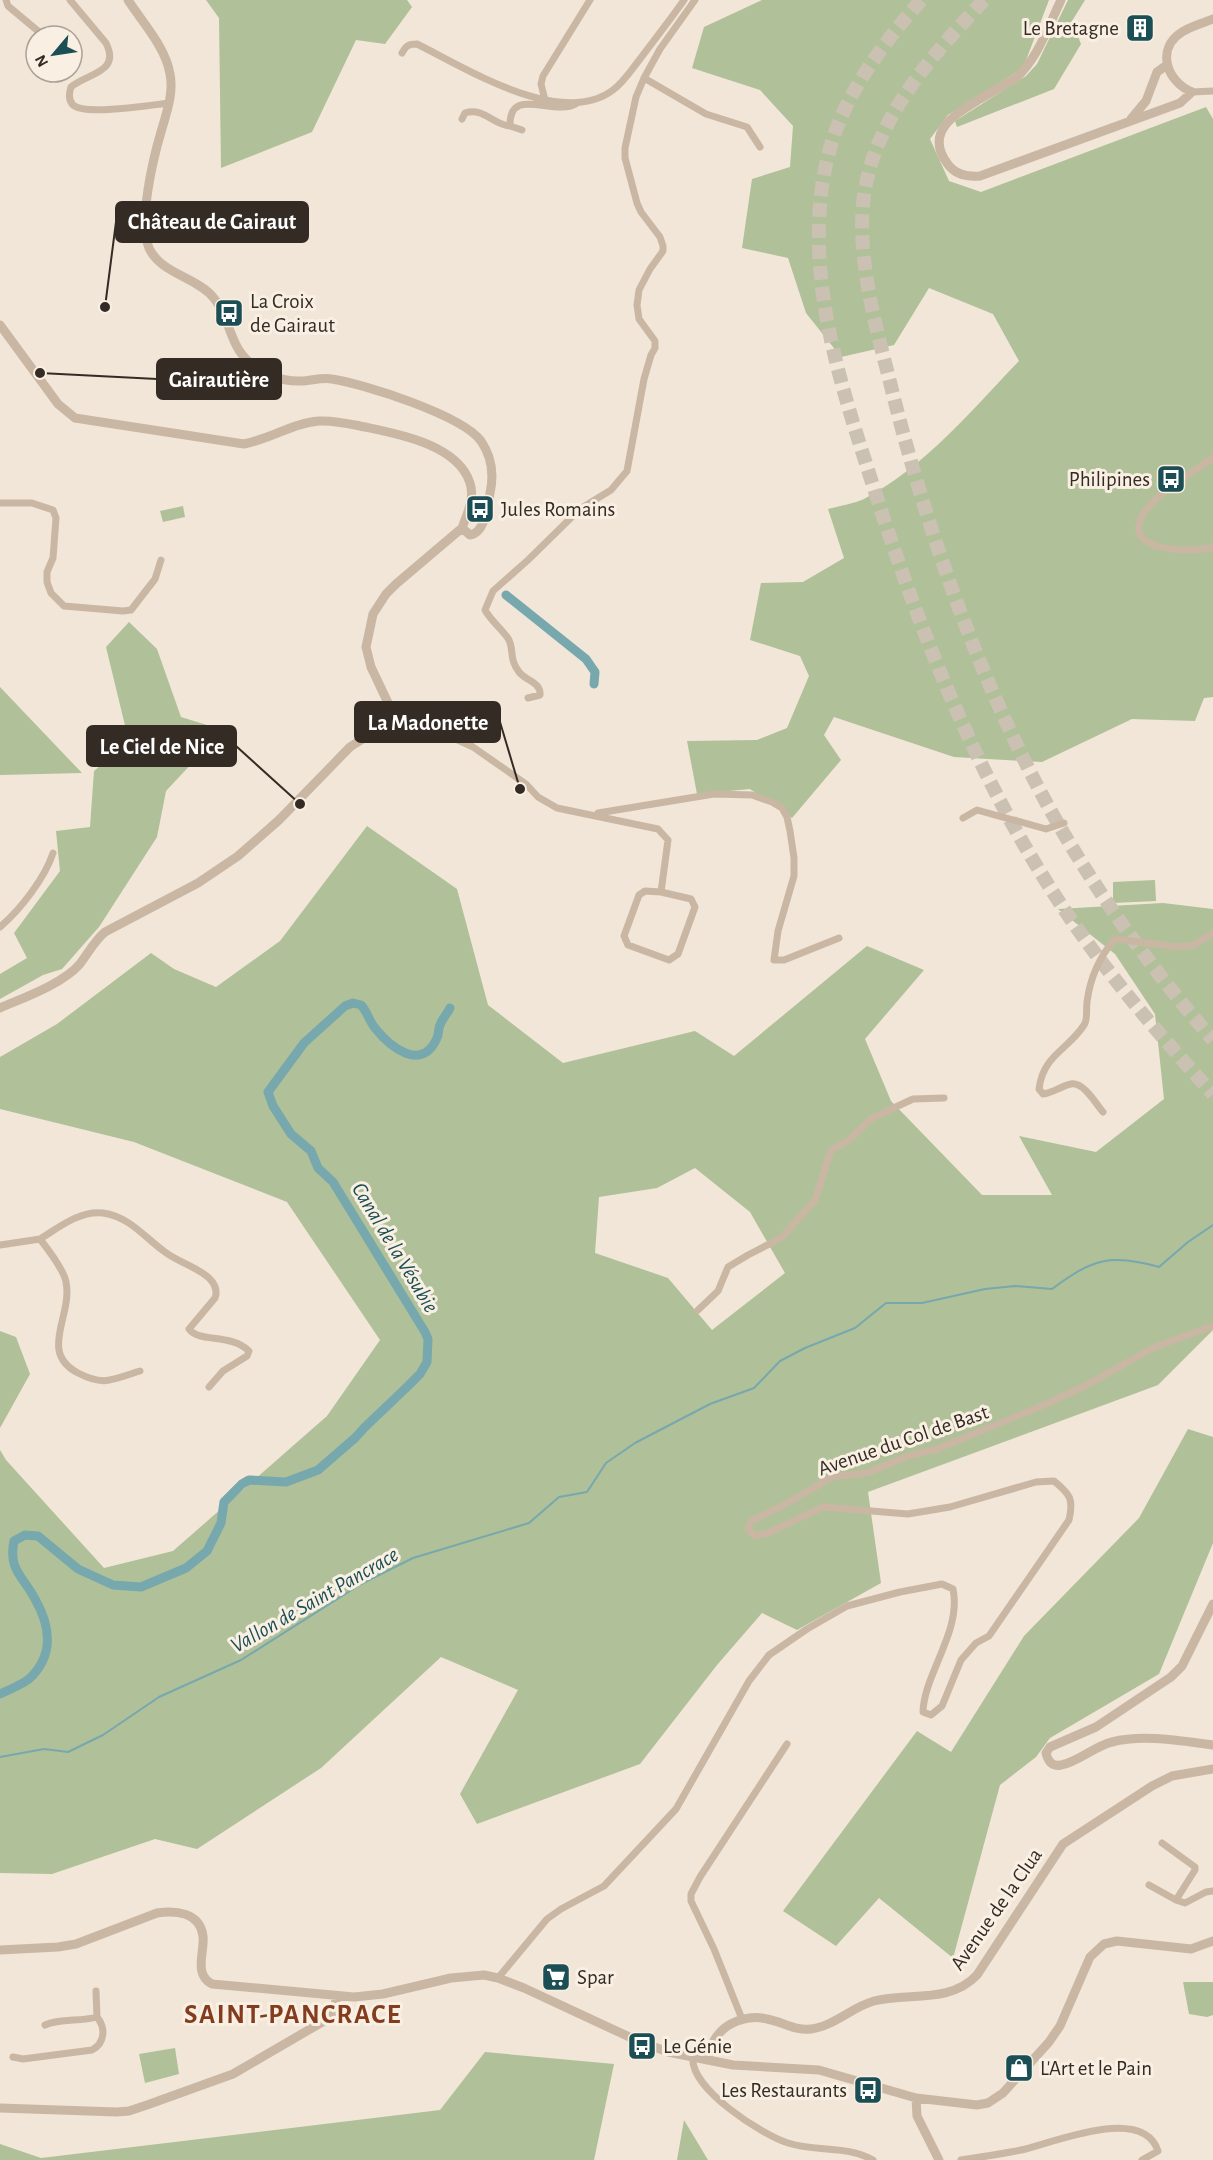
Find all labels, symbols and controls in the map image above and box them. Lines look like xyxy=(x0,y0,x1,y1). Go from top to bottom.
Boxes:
building icon: Le Bretagne xyxy=(1124,12,1156,44)
place label: Le Bretagne xyxy=(1023,18,1119,39)
north arrow xyxy=(24,24,84,84)
text: N xyxy=(32,52,51,70)
callout: Château de Gairaut xyxy=(116,202,308,242)
text: Château de Gairaut xyxy=(128,211,297,233)
place label: La Croix de Gairaut xyxy=(250,291,335,336)
bus stop icon: La Croix de Gairaut xyxy=(213,297,245,329)
callout: Gairautière xyxy=(157,359,281,399)
text: Gairautière xyxy=(169,369,269,391)
bus stop icon: Philipines xyxy=(1155,463,1187,495)
place label: Philipines xyxy=(1069,469,1150,490)
bus stop icon: Jules Romains xyxy=(464,493,496,525)
place label: Jules Romains xyxy=(501,499,615,520)
callout: La Madonette xyxy=(355,702,500,742)
text: La Madonette xyxy=(368,712,488,734)
callout: Le Ciel de Nice xyxy=(87,726,236,766)
text: Le Ciel de Nice xyxy=(100,736,224,758)
water label: Canal de la Vésubie xyxy=(348,1179,443,1316)
street label: Avenue du Col de Bast xyxy=(815,1401,991,1479)
water label: Vallon de Saint Pancrace xyxy=(227,1543,402,1657)
street label: Avenue de la Clua xyxy=(947,1844,1046,1974)
supermarket icon: Spar xyxy=(540,1961,572,1993)
place label: Spar xyxy=(577,1967,614,1988)
district label: SAINT-PANCRACE xyxy=(184,2001,402,2028)
bus stop icon: Le Génie xyxy=(626,2030,658,2062)
place label: Le Génie xyxy=(663,2036,732,2057)
shop icon: L'Art et le Pain xyxy=(1003,2052,1035,2084)
place label: L'Art et le Pain xyxy=(1040,2058,1152,2079)
bus stop icon: Les Restaurants xyxy=(852,2074,884,2106)
place label: Les Restaurants xyxy=(721,2080,847,2101)

